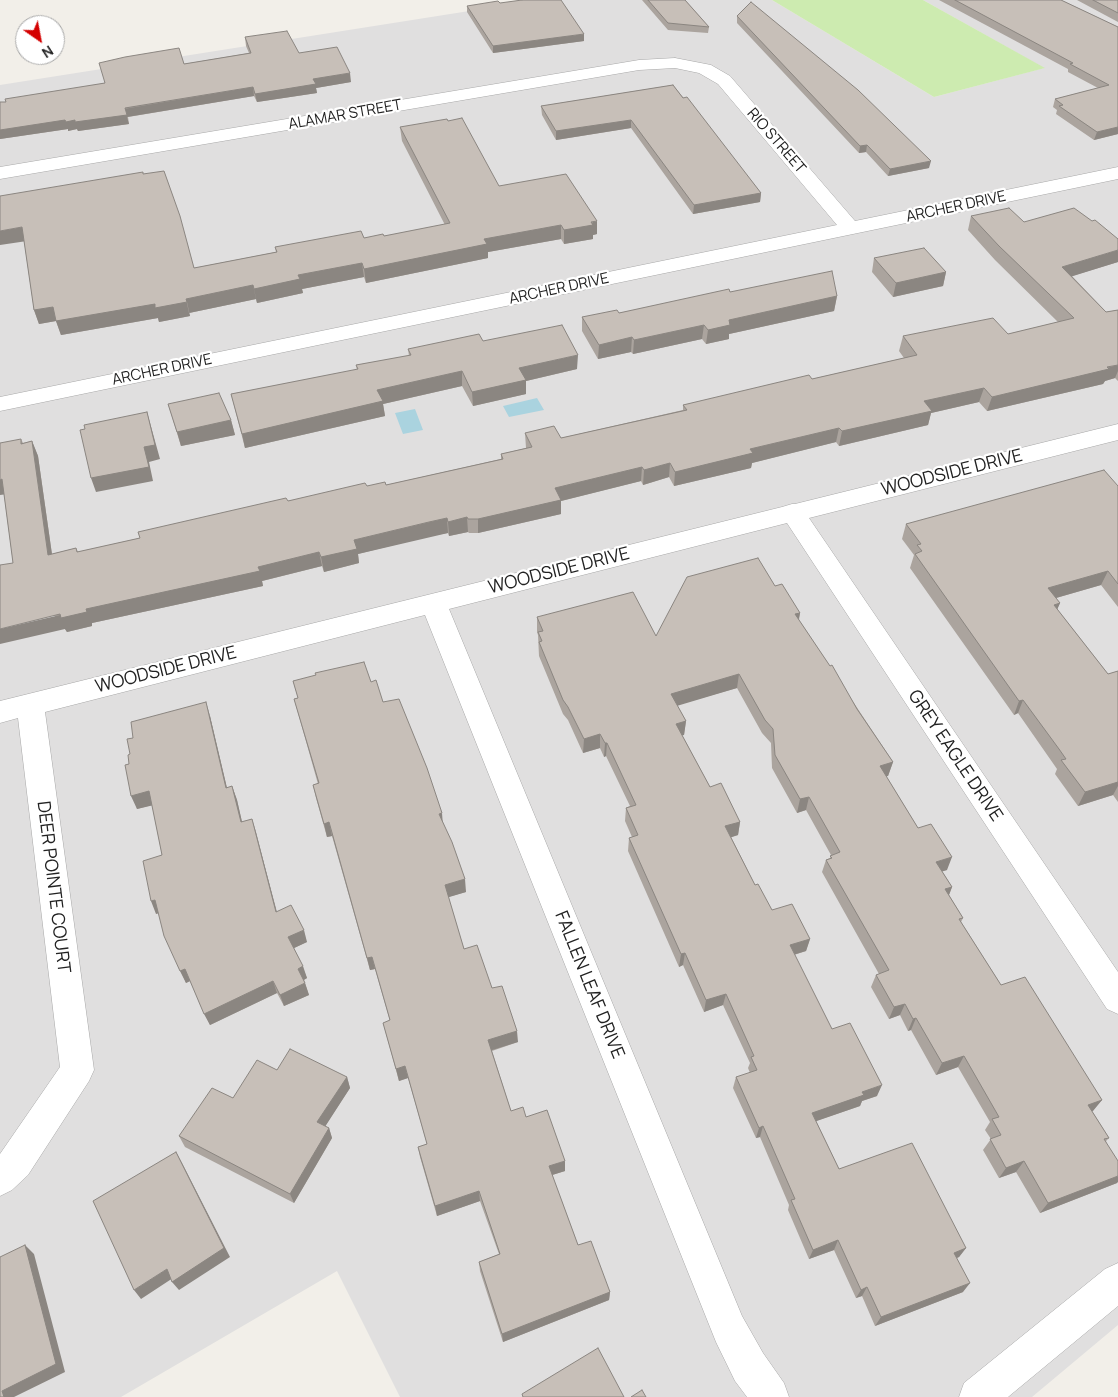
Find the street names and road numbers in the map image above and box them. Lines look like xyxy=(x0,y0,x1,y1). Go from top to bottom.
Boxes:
street label: ALAMAR STREET xyxy=(287,96,403,134)
street label: RIO STREET xyxy=(743,105,809,177)
street label: ARCHER DRIVE xyxy=(905,188,1007,226)
street label: ARCHER DRIVE xyxy=(508,270,610,308)
street label: ARCHER DRIVE xyxy=(111,351,213,389)
street label: WOODSIDE DRIVE xyxy=(879,445,1025,501)
street label: WOODSIDE DRIVE xyxy=(486,543,632,599)
street label: WOODSIDE DRIVE xyxy=(93,642,239,698)
street label: GREY EAGLE DRIVE xyxy=(903,686,1007,826)
street label: DEER POINTE COURT xyxy=(32,800,74,974)
street label: FALLEN LEAF DRIVE xyxy=(550,908,628,1062)

